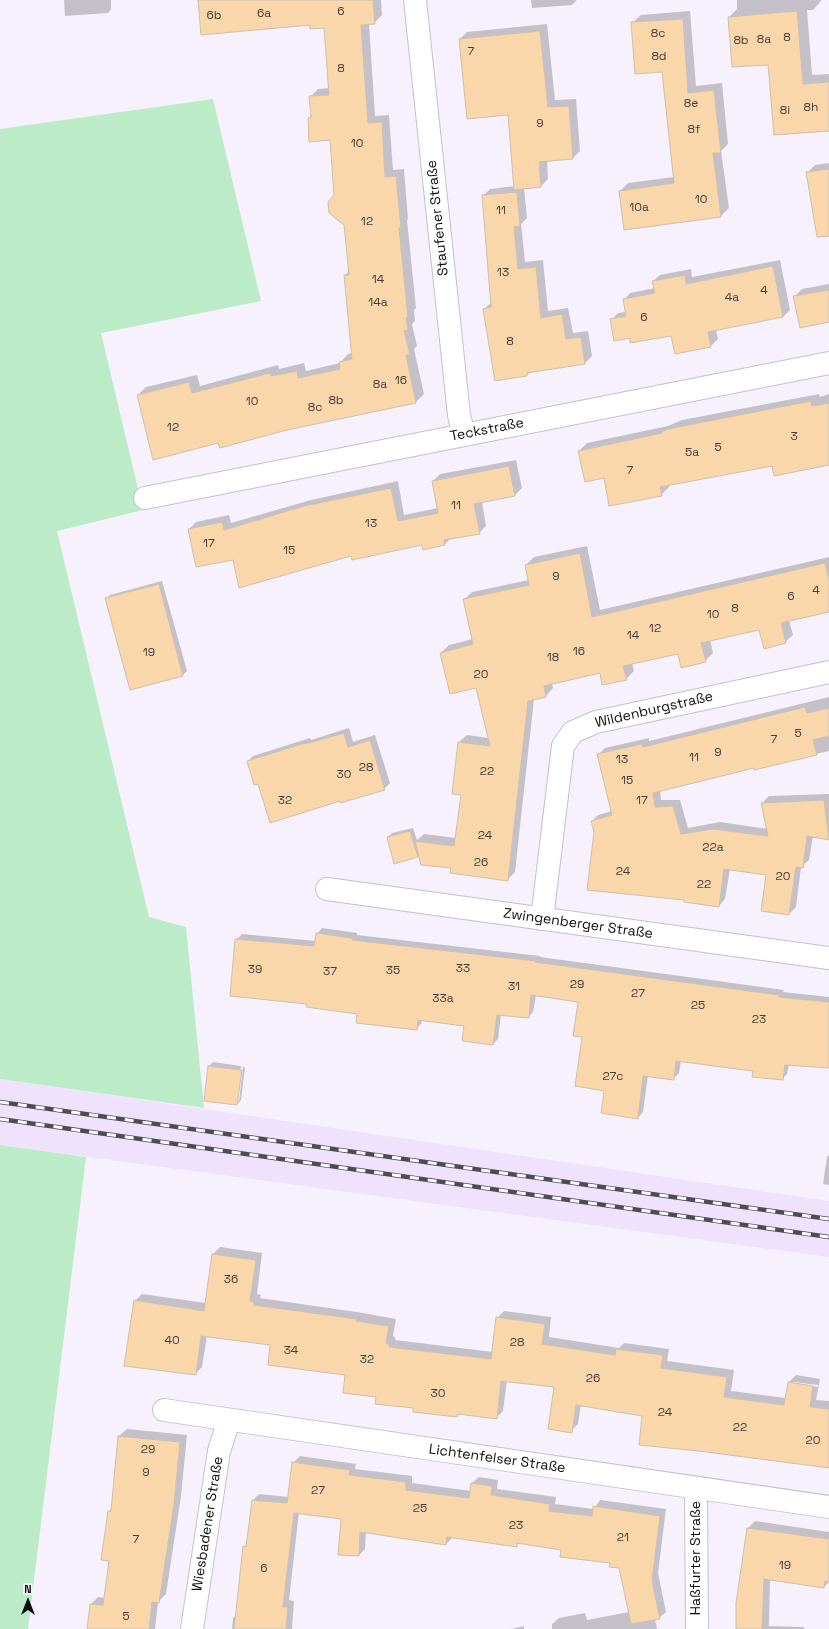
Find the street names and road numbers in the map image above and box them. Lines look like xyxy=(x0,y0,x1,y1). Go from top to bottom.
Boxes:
street label: Staufener Straße xyxy=(424,159,452,277)
street label: Teckstraße xyxy=(449,415,525,445)
street label: Wildenburgstraße xyxy=(593,688,715,732)
street label: Zwingenberger Straße xyxy=(502,905,654,943)
street label: Lichtenfelser Straße xyxy=(428,1441,566,1477)
street label: Wiesbadener Straße xyxy=(189,1455,227,1593)
street label: Haßfurter Straße xyxy=(688,1501,704,1615)

